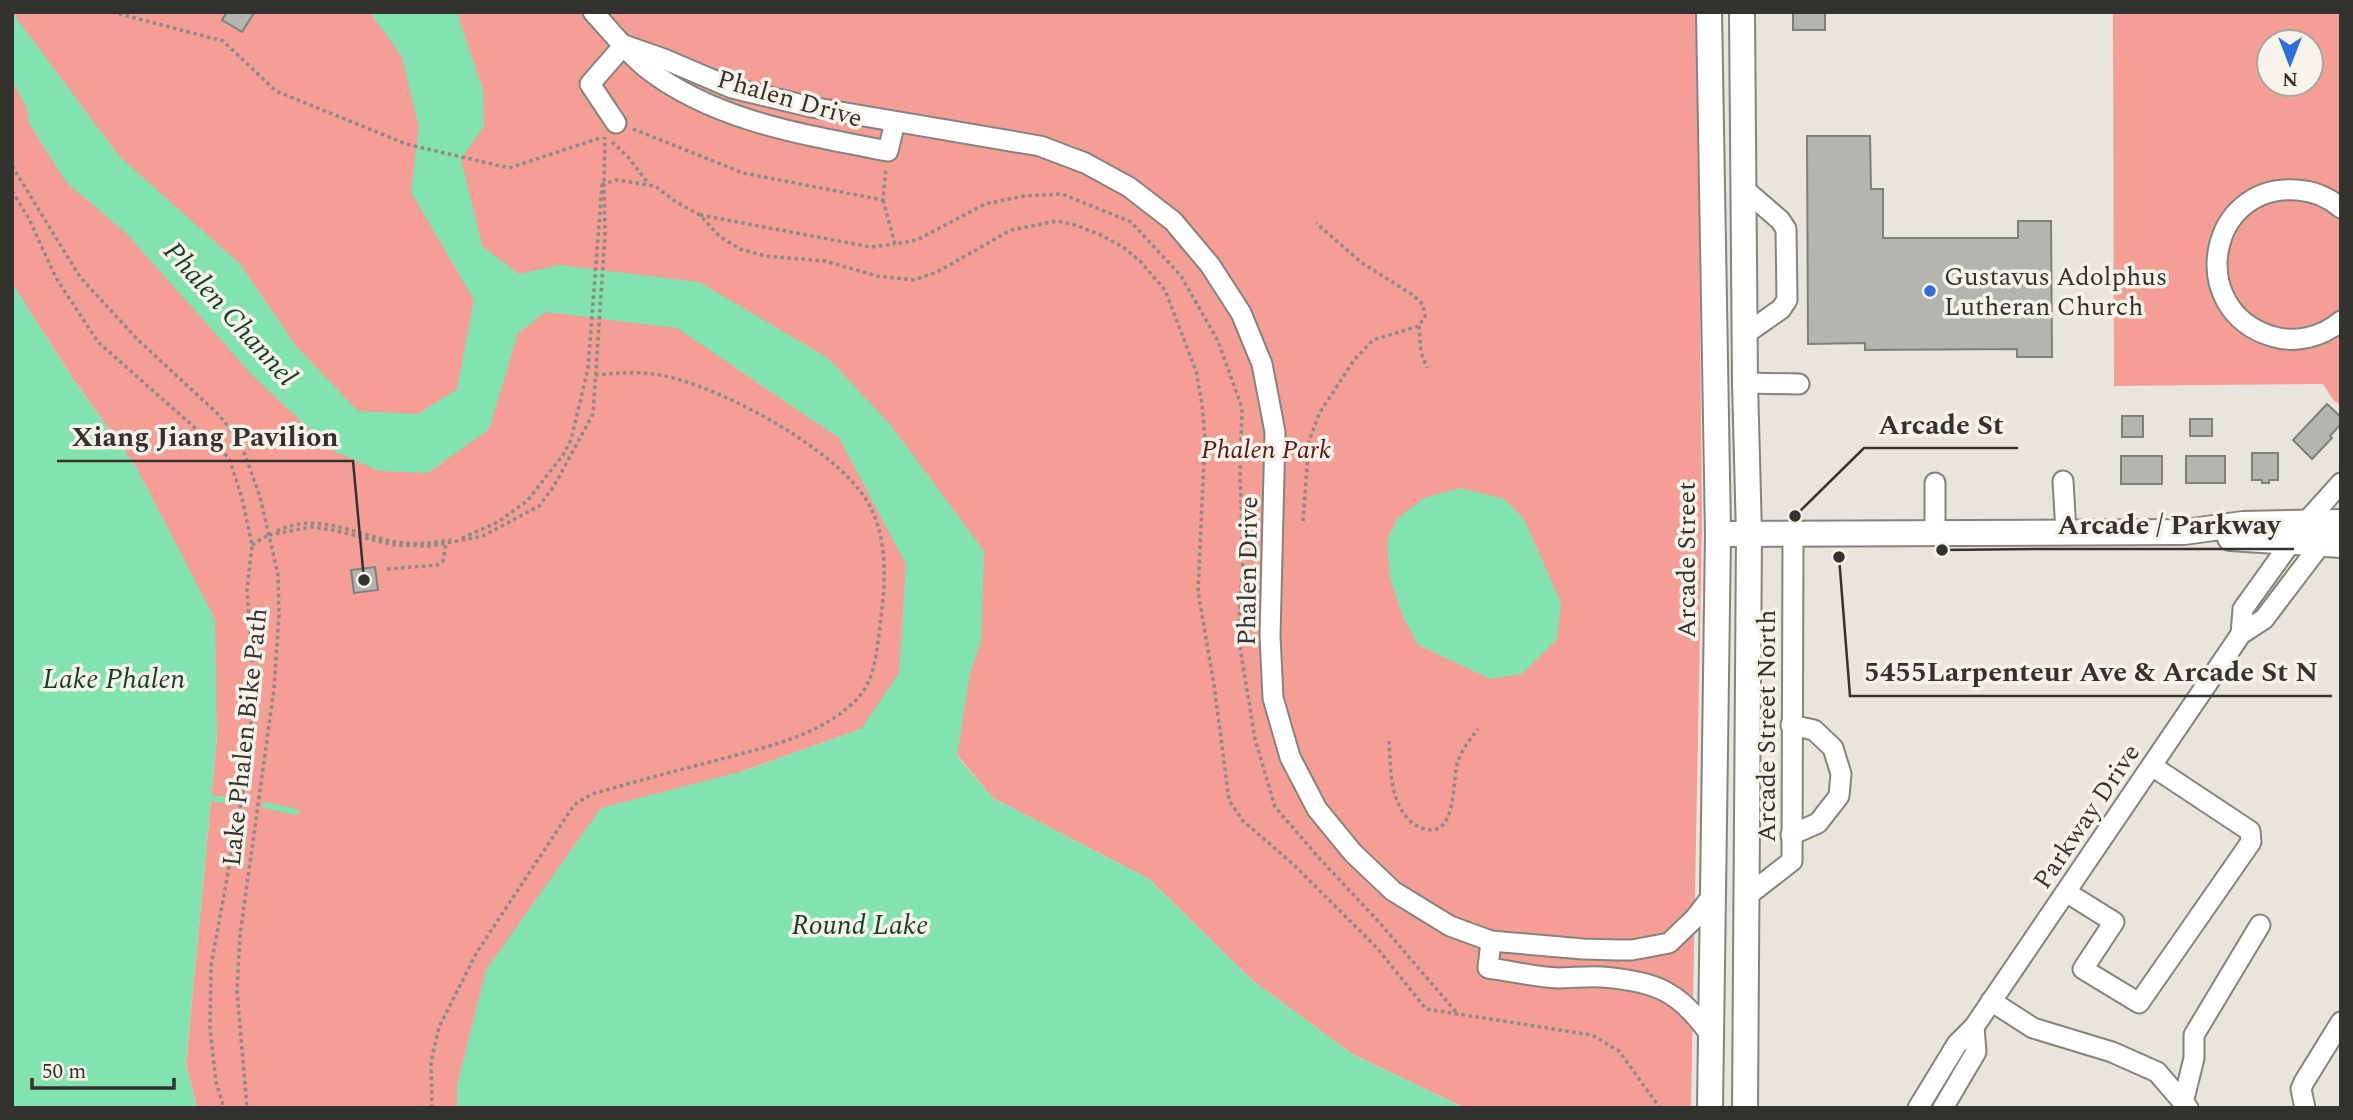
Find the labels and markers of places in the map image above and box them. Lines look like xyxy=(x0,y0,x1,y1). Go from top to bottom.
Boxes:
place label: Gustavus Adolphus Lutheran Church xyxy=(1944,257,2167,327)
marker: Gustavus Adolphus Lutheran Church xyxy=(1922,283,1938,299)
callout: Arcade St xyxy=(1864,399,2018,448)
callout: Xiang Jiang Pavilion xyxy=(57,412,353,461)
callout: Arcade / Parkway xyxy=(2043,500,2294,549)
callout: 5455Larpenteur Ave & Arcade St N xyxy=(1850,647,2332,696)

